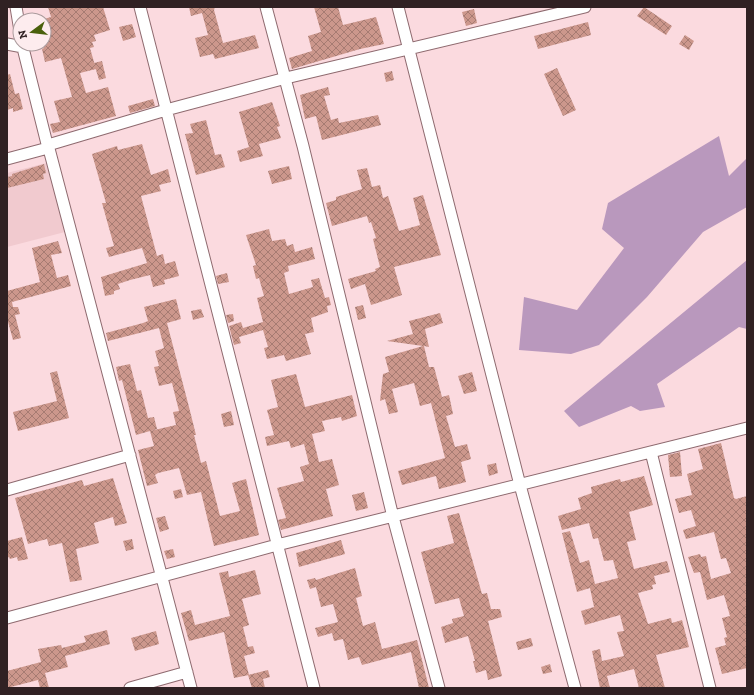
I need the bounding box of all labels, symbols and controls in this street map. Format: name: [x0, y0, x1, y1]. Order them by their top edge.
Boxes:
north arrow: [12, 12, 52, 52]
text: N: [15, 28, 30, 40]

